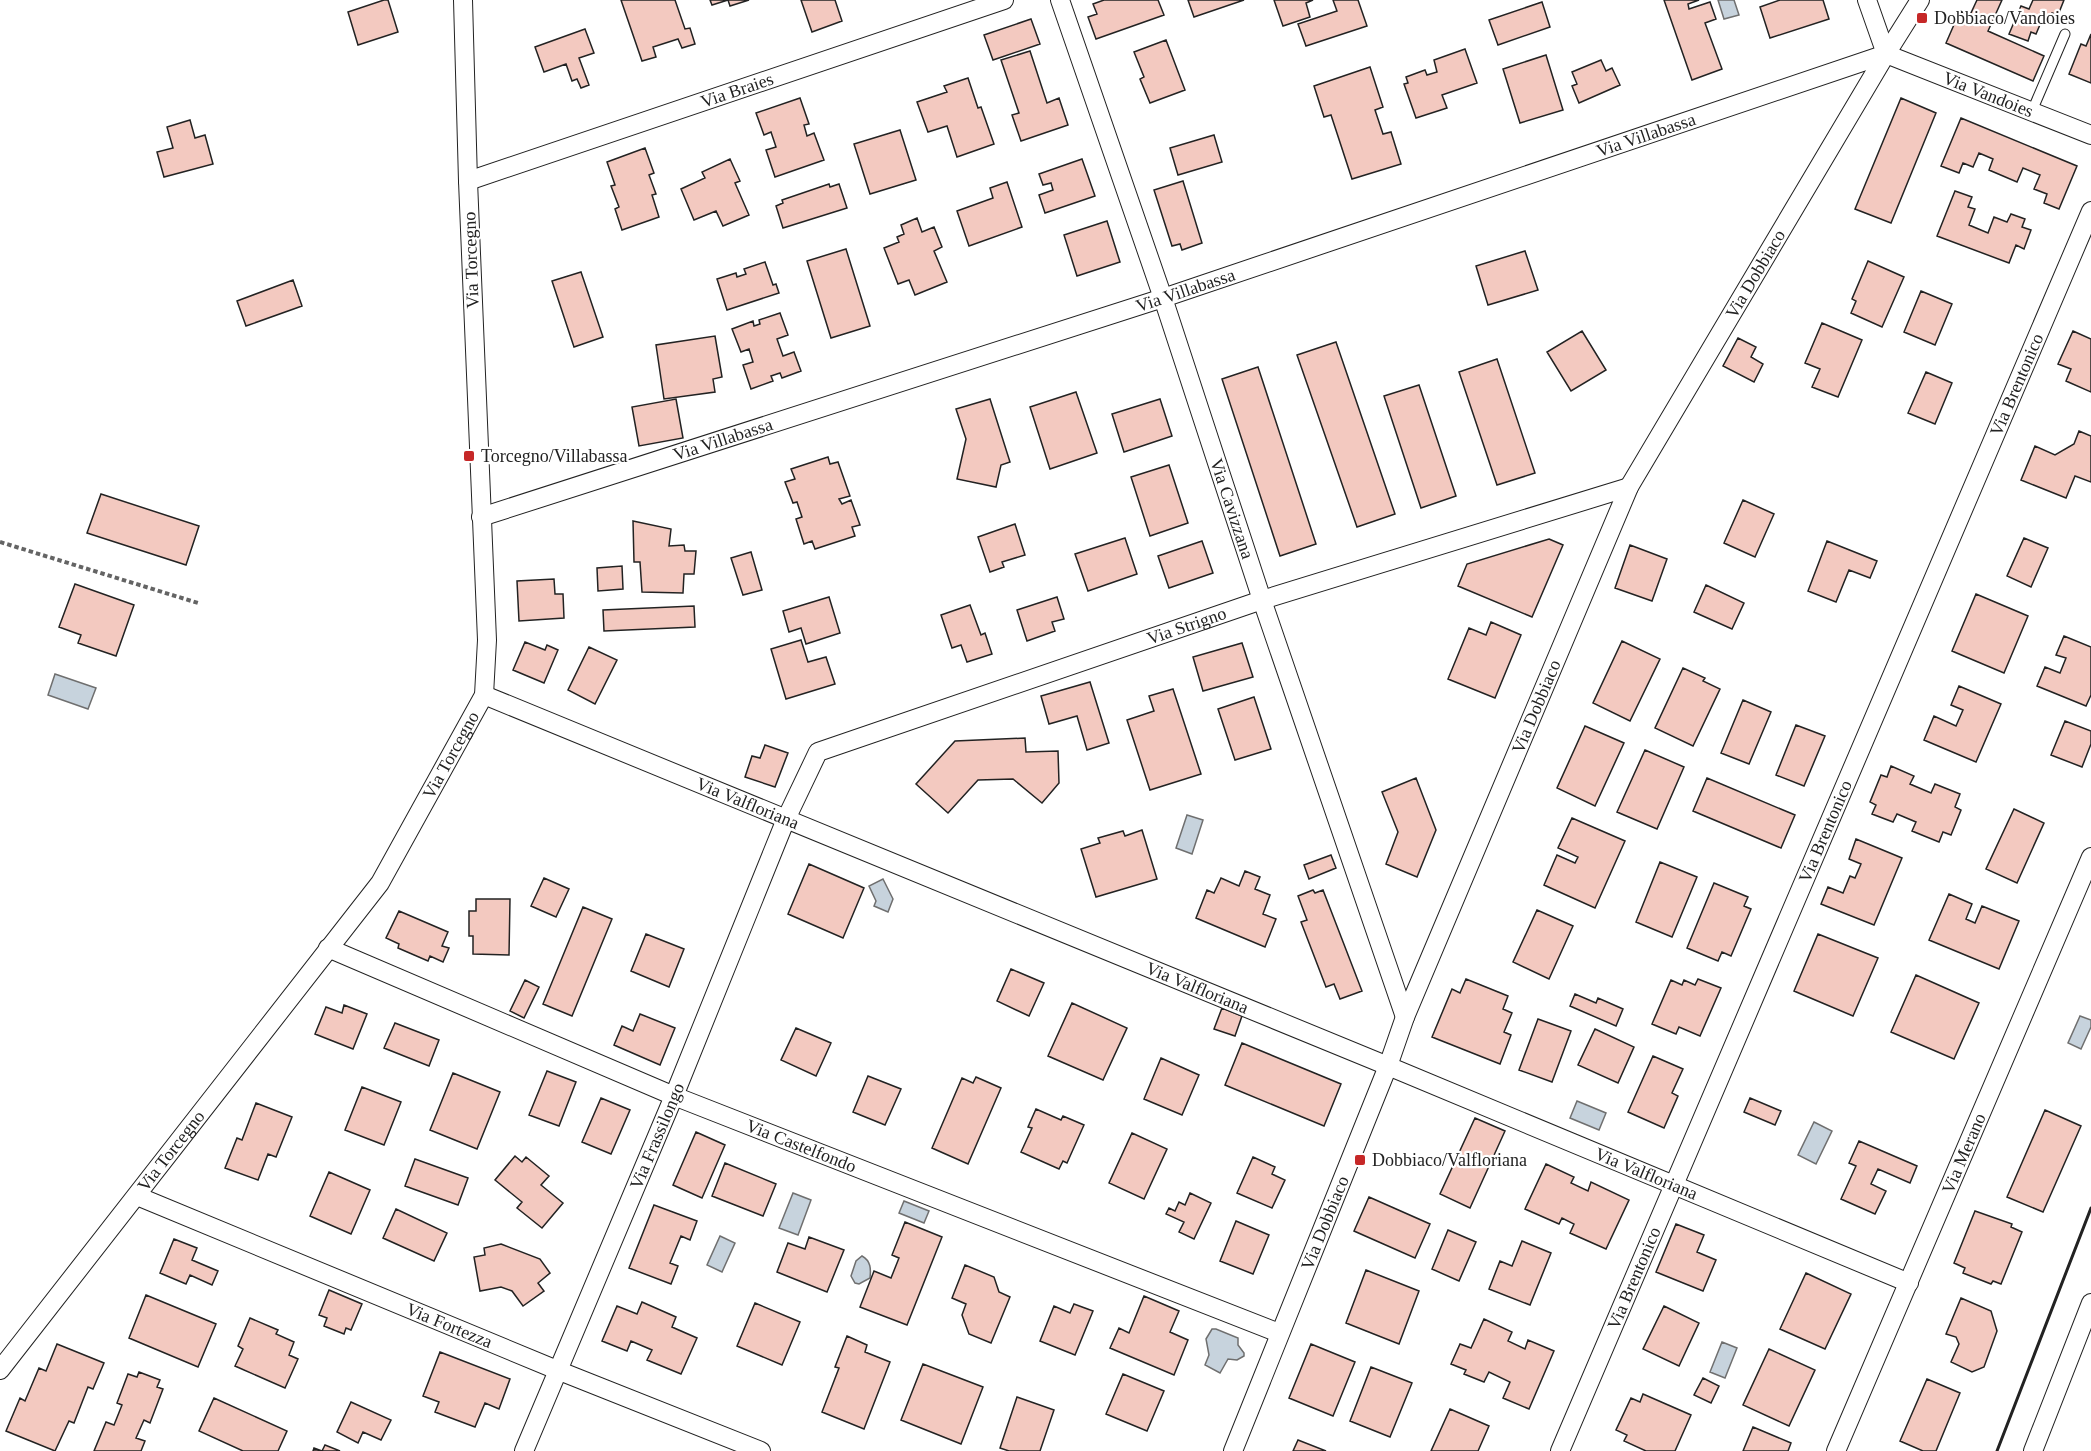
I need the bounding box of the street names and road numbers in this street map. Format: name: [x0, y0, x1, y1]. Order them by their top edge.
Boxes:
street label: Via Vandoies: [1940, 68, 2036, 121]
street label: Via Braies: [698, 69, 776, 112]
street label: Via Villabassa: [1594, 109, 1698, 161]
street label: Via Torcegno: [459, 211, 483, 309]
street label: Via Dobbiaco: [1721, 226, 1789, 322]
street label: Via Villabassa: [1133, 264, 1238, 316]
street label: Via Brentonico: [1986, 330, 2047, 439]
street label: Via Villabassa: [671, 414, 775, 465]
street label: Via Cavizzana: [1206, 456, 1258, 561]
street label: Via Strigno: [1144, 603, 1229, 649]
street label: Via Dobbiaco: [1508, 657, 1565, 756]
street label: Via Torcegno: [419, 708, 483, 802]
street label: Via Valfloriana: [693, 773, 802, 833]
street label: Via Brentonico: [1795, 777, 1856, 886]
street label: Via Valfloriana: [1143, 958, 1252, 1018]
street label: Via Frassilongo: [626, 1080, 688, 1192]
street label: Via Torcegno: [133, 1106, 209, 1195]
street label: Via Merano: [1938, 1110, 1990, 1196]
street label: Via Castelfondo: [743, 1115, 859, 1176]
street label: Via Valfloriana: [1592, 1143, 1701, 1204]
street label: Via Dobbiaco: [1297, 1173, 1353, 1273]
street label: Via Brentonico: [1603, 1224, 1665, 1332]
street label: Via Fortezza: [403, 1299, 495, 1352]

